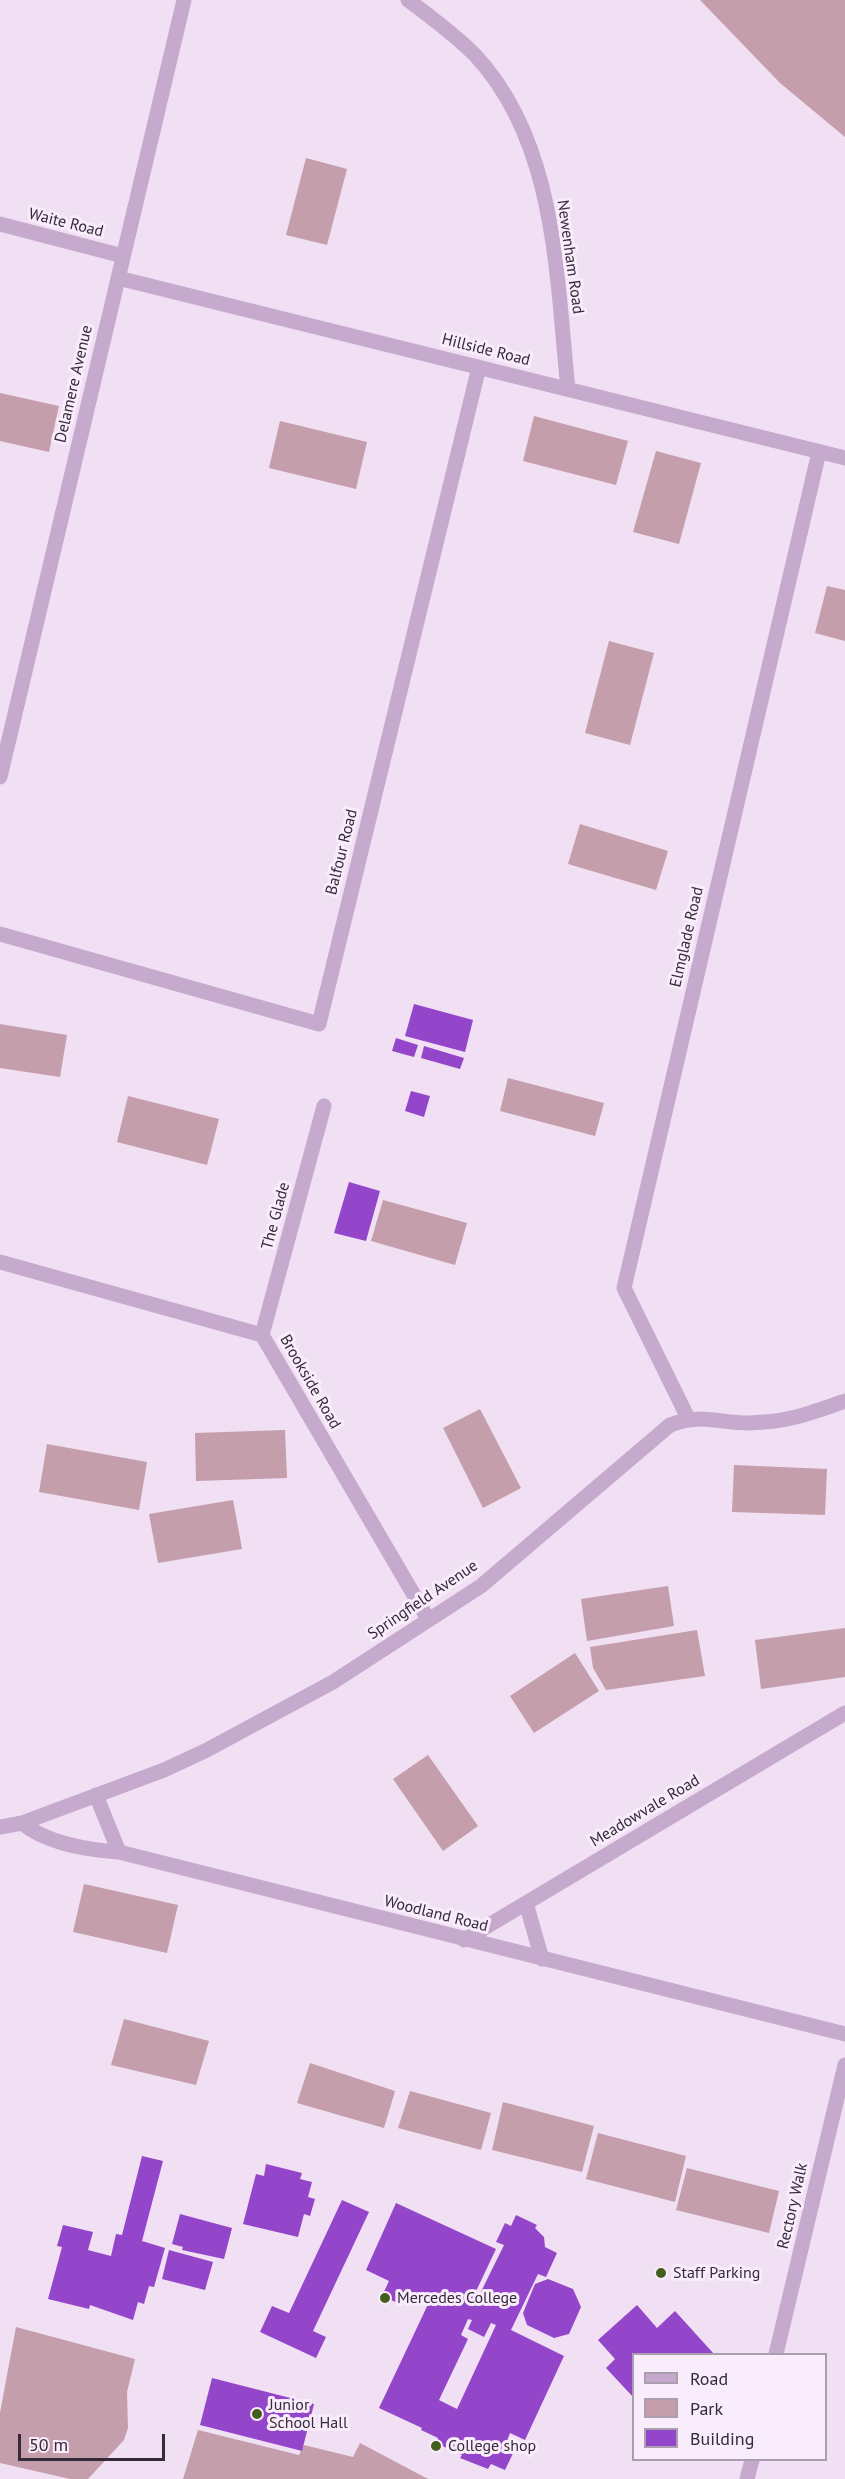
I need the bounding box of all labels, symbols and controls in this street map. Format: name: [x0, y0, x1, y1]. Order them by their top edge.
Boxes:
street label: Newenham Road: [552, 199, 588, 315]
street label: Waite Road: [27, 204, 105, 242]
street label: Delamere Avenue: [51, 323, 97, 445]
street label: Hillside Road: [440, 330, 532, 370]
street label: Balfour Road: [322, 807, 362, 897]
street label: Elmglade Road: [666, 885, 708, 989]
street label: The Glade: [258, 1180, 294, 1252]
street label: Brookside Road: [275, 1332, 345, 1432]
street label: Springfield Avenue: [364, 1556, 482, 1644]
street label: Meadowvale Road: [587, 1771, 703, 1851]
street label: Woodland Road: [382, 1892, 490, 1936]
street label: Rectory Walk: [774, 2161, 812, 2251]
place label: Staff Parking: [673, 2263, 760, 2283]
marker: Staff Parking: [654, 2266, 668, 2280]
place label: Mercedes College: [397, 2288, 517, 2308]
marker: Mercedes College: [378, 2291, 392, 2305]
legend: [632, 2353, 827, 2461]
text: Road: [690, 2367, 728, 2390]
place label: Junior School Hall: [269, 2395, 348, 2433]
text: Park: [690, 2397, 723, 2420]
marker: Junior School Hall: [250, 2407, 264, 2421]
scale bar: [21, 2422, 168, 2460]
text: Building: [690, 2427, 754, 2450]
text: 50 m: [29, 2433, 68, 2456]
place label: College shop: [448, 2436, 536, 2456]
marker: College shop: [429, 2439, 443, 2453]

